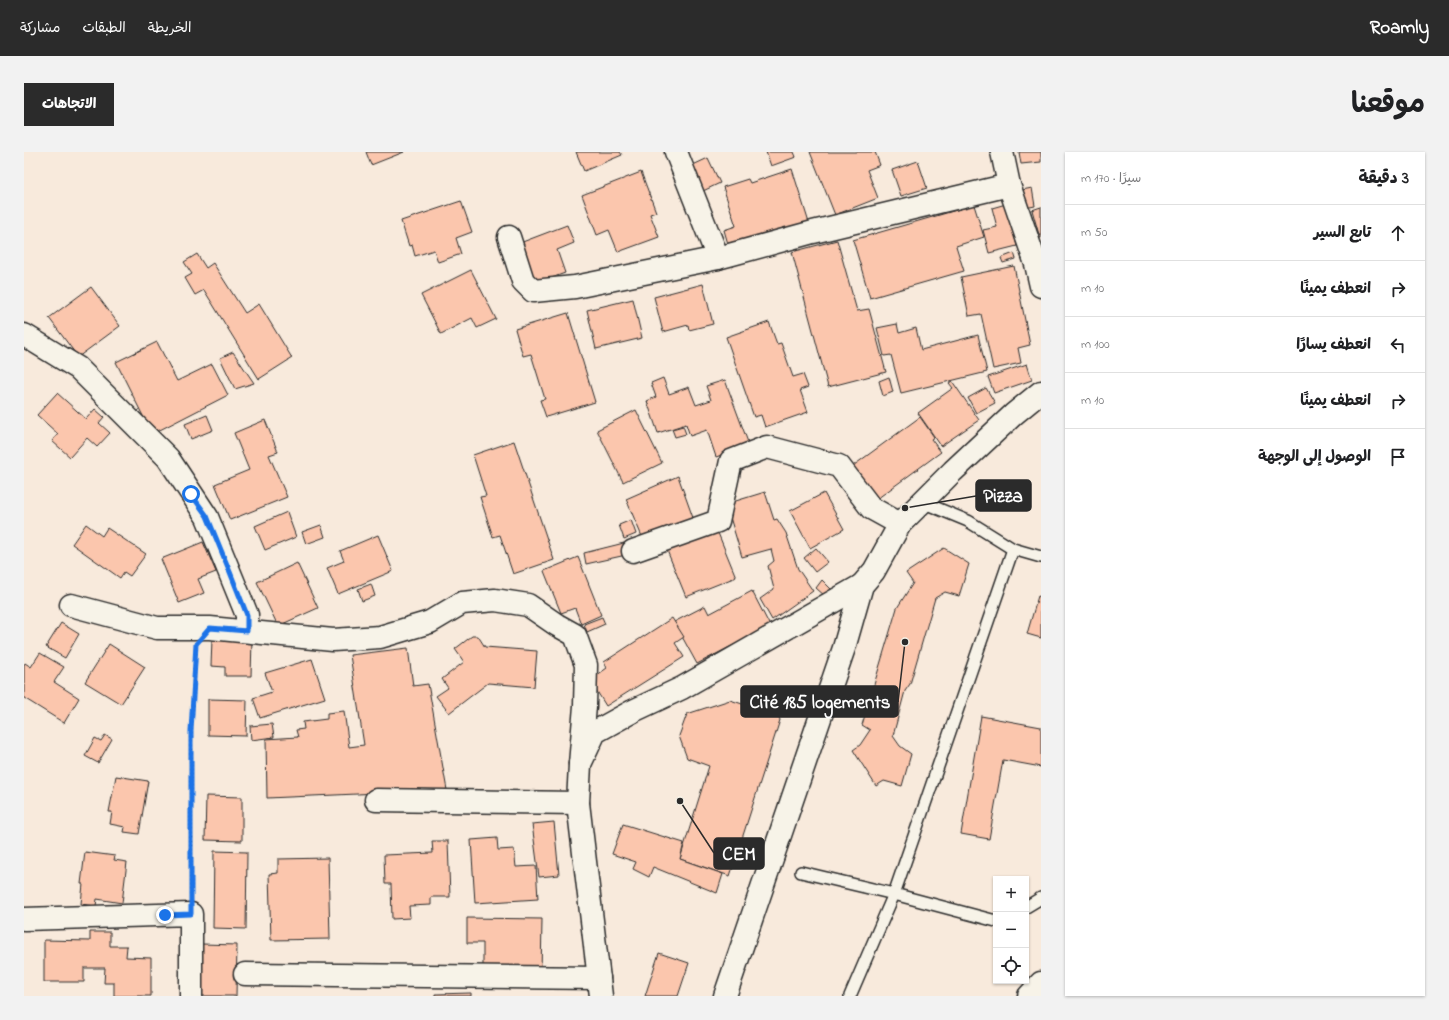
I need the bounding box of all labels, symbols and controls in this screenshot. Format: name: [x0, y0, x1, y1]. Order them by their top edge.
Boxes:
text: Roamly: [1370, 15, 1429, 42]
text: مشاركة: [20, 18, 60, 39]
text: الطبقات: [82, 18, 126, 39]
text: الخريطة: [148, 18, 191, 39]
button: الاتجاهات: [24, 83, 114, 126]
text: موقعنا: [1351, 85, 1425, 126]
text: 3 دقيقة: [1359, 166, 1409, 191]
text: سيرًا · 170 m: [1081, 169, 1141, 188]
text: تابع السير: [1314, 222, 1371, 244]
icon: ahead: [1387, 222, 1409, 244]
text: 50 m: [1081, 223, 1107, 242]
text: انعطف يمينًا: [1300, 278, 1371, 300]
icon: right: [1387, 278, 1409, 300]
text: 10 m: [1081, 279, 1104, 298]
text: انعطف يسارًا: [1296, 334, 1371, 356]
icon: left: [1387, 334, 1409, 356]
text: 100 m: [1081, 335, 1110, 354]
text: انعطف يمينًا: [1300, 390, 1371, 412]
icon: right: [1387, 390, 1409, 412]
text: 10 m: [1081, 391, 1104, 410]
text: الوصول إلى الوجهة: [1258, 446, 1371, 468]
icon: arrive: [1387, 446, 1409, 468]
callout: Pizza: [976, 480, 1031, 511]
text: Pizza: [983, 484, 1023, 511]
route start: [182, 485, 200, 503]
callout: Cité 185 logements: [741, 686, 898, 717]
text: Cité 185 logements: [749, 690, 891, 719]
callout: CEM: [714, 838, 764, 869]
text: CEM: [722, 842, 756, 869]
map controls: [993, 876, 1029, 984]
button: +: [993, 876, 1029, 912]
route end: [156, 906, 174, 924]
button: −: [993, 912, 1029, 948]
button: locate: [993, 948, 1029, 984]

